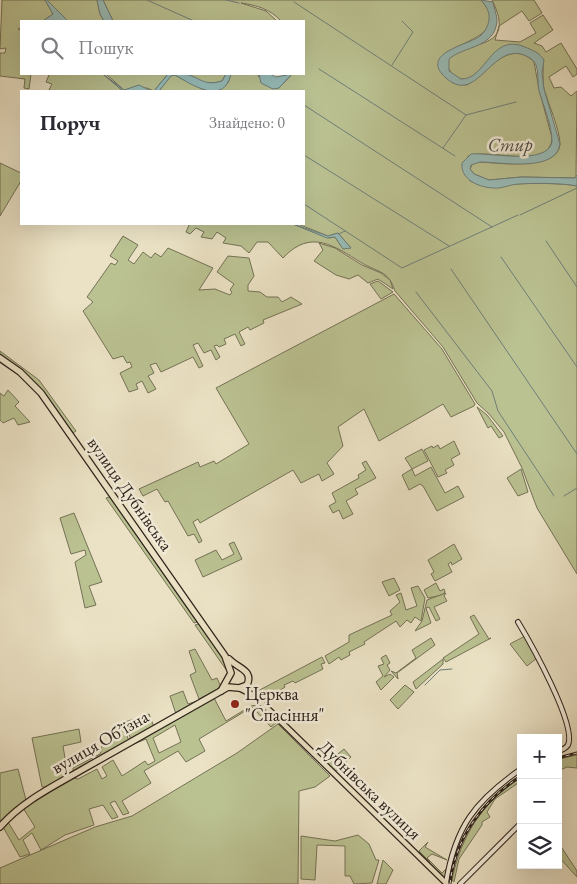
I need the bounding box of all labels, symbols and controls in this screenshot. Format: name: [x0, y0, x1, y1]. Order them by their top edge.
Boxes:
search box: [20, 20, 305, 75]
icon: search: [38, 34, 66, 62]
text: Пошук: [78, 35, 134, 60]
text: Поруч: [40, 109, 100, 136]
text: Знайдено: 0: [209, 112, 285, 133]
water label: Стир: [487, 132, 533, 157]
street label: вулиця Дубнівська: [83, 432, 179, 556]
place label: Церква "Спасіння": [245, 682, 324, 726]
marker: Церква "Спасіння": [229, 698, 241, 710]
street label: вулиця Об’їзна: [47, 704, 153, 779]
map controls: [517, 734, 562, 869]
button: +: [517, 734, 562, 779]
street label: Дубнівська вулиця: [314, 735, 427, 844]
button: −: [517, 779, 562, 824]
button: layers: [517, 824, 562, 869]

